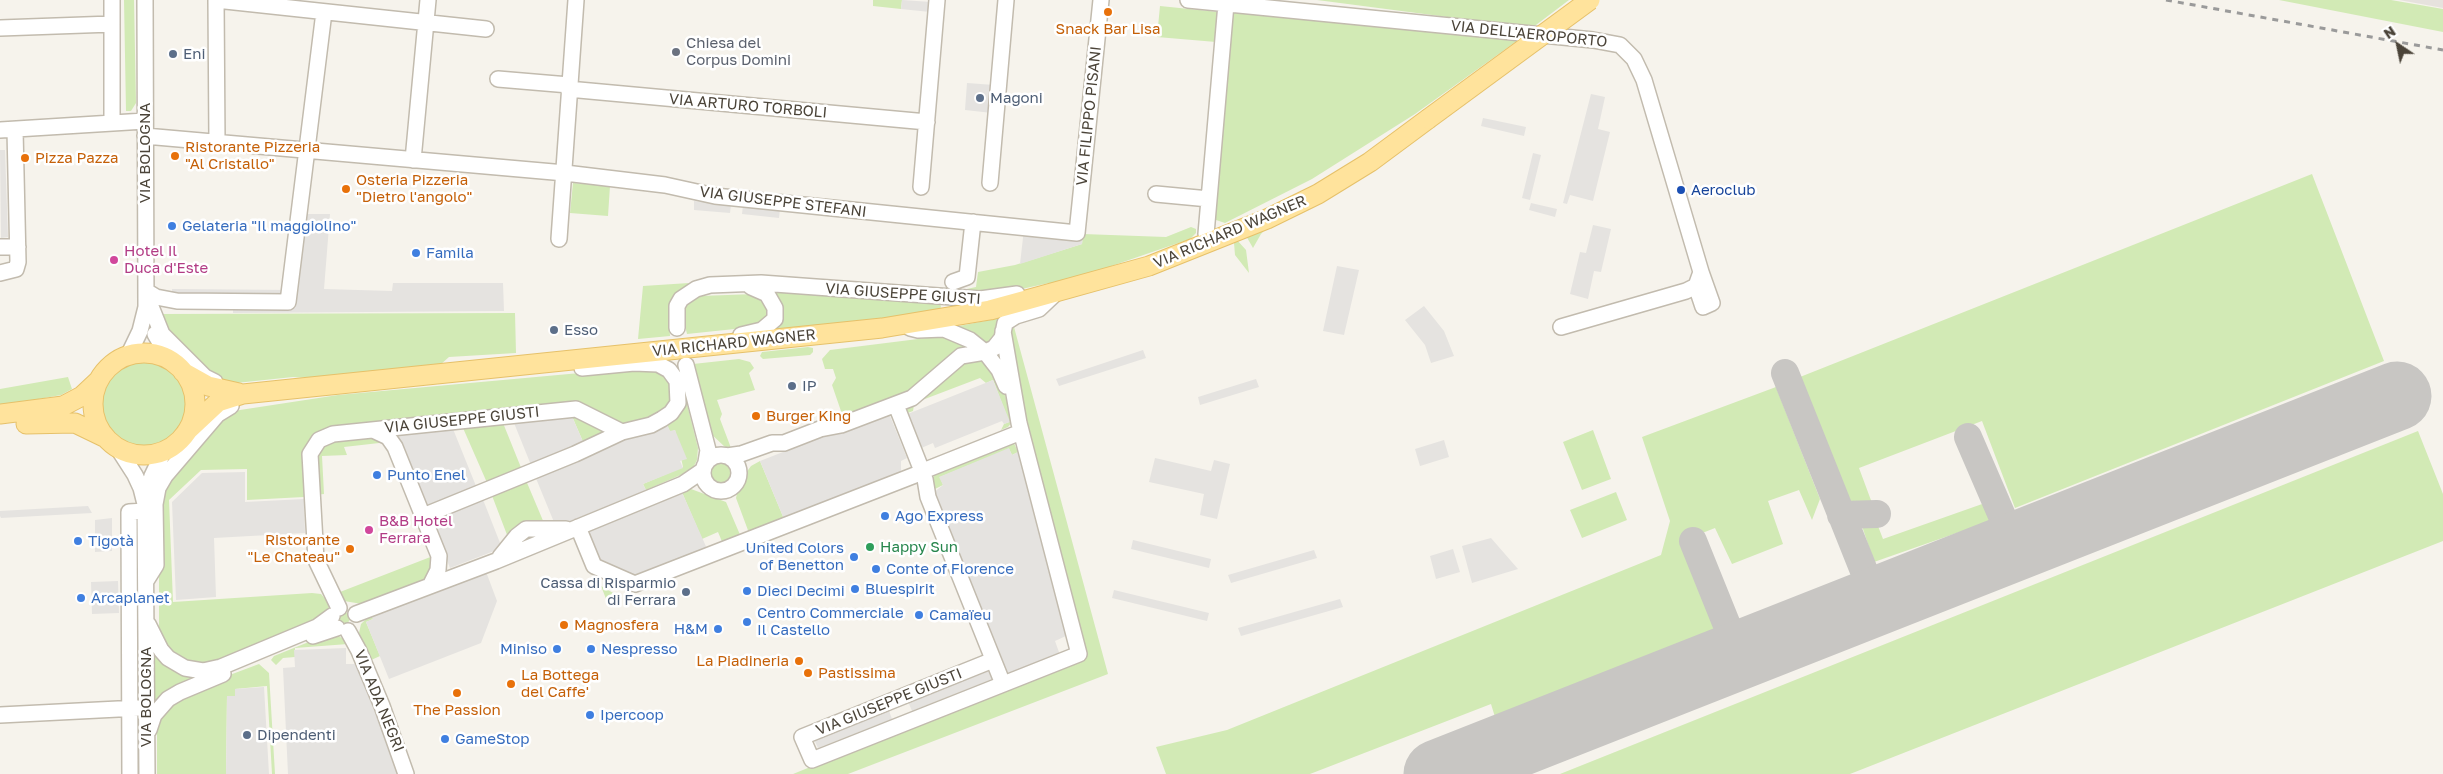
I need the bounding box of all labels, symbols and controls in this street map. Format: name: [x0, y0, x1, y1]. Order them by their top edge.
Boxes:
marker: Snack Bar Lisa: [1102, 6, 1114, 18]
street label: VIA DELL'AEROPORTO: [1450, 17, 1608, 51]
place label: Snack Bar Lisa: [1056, 20, 1160, 38]
north arrow: [2373, 20, 2423, 70]
text: N: [2380, 22, 2398, 42]
place label: Chiesa del Corpus Domini: [686, 34, 791, 69]
place label: Eni: [183, 45, 205, 63]
street label: VIA FILIPPO PISANI: [1073, 45, 1105, 187]
marker: Chiesa del Corpus Domini: [670, 46, 682, 58]
marker: Eni: [167, 48, 179, 60]
place label: Magoni: [990, 89, 1043, 107]
street label: VIA ARTURO TORBOLI: [668, 90, 828, 122]
marker: Magoni: [974, 92, 986, 104]
street label: VIA BOLOGNA: [136, 103, 154, 203]
place label: Ristorante Pizzeria "Al Cristallo": [185, 138, 320, 173]
place label: Pizza Pazza: [35, 149, 119, 167]
marker: Ristorante Pizzeria "Al Cristallo": [169, 150, 181, 162]
marker: Pizza Pazza: [19, 152, 31, 164]
place label: Osteria Pizzeria "Dietro l'angolo": [356, 171, 472, 206]
place label: Aeroclub: [1691, 181, 1756, 199]
marker: Osteria Pizzeria "Dietro l'angolo": [340, 183, 352, 195]
street label: VIA GIUSEPPE STEFANI: [698, 183, 868, 221]
marker: Aeroclub: [1675, 184, 1687, 196]
street label: VIA RICHARD WAGNER: [1151, 192, 1309, 272]
place label: Gelateria "Il maggiolino": [182, 217, 356, 235]
marker: Gelateria "Il maggiolino": [166, 220, 178, 232]
place label: Hotel Il Duca d'Este: [124, 242, 208, 277]
place label: Famila: [426, 244, 474, 262]
marker: Famila: [410, 247, 422, 259]
marker: Hotel Il Duca d'Este: [108, 254, 120, 266]
street label: VIA GIUSEPPE GIUSTI: [825, 280, 981, 308]
place label: Esso: [564, 321, 598, 339]
marker: Esso: [548, 324, 560, 336]
street label: VIA RICHARD WAGNER: [651, 325, 817, 361]
place label: IP: [802, 377, 817, 395]
marker: IP: [786, 380, 798, 392]
street label: VIA GIUSEPPE GIUSTI: [384, 403, 540, 437]
place label: Burger King: [766, 407, 851, 425]
marker: Burger King: [750, 410, 762, 422]
place label: Punto Enel: [387, 466, 466, 484]
marker: Punto Enel: [371, 469, 383, 481]
place label: Ago Express: [895, 507, 984, 525]
marker: Ago Express: [879, 510, 891, 522]
place label: B&B Hotel Ferrara: [379, 512, 453, 547]
marker: B&B Hotel Ferrara: [363, 524, 375, 536]
place label: Ristorante "Le Chateau": [247, 531, 340, 566]
place label: Tigotà: [88, 532, 134, 550]
marker: Tigotà: [72, 535, 84, 547]
place label: Happy Sun: [880, 538, 958, 556]
place label: United Colors of Benetton: [745, 539, 844, 574]
marker: Happy Sun: [864, 541, 876, 553]
marker: Ristorante "Le Chateau": [344, 543, 356, 555]
marker: United Colors of Benetton: [848, 551, 860, 563]
place label: Conte of Florence: [886, 560, 1014, 578]
marker: Conte of Florence: [870, 563, 882, 575]
place label: Cassa di Risparmio di Ferrara: [540, 574, 676, 609]
place label: Bluespirit: [865, 580, 935, 598]
place label: Dieci Decimi: [757, 582, 845, 600]
marker: Bluespirit: [849, 583, 861, 595]
marker: Dieci Decimi: [741, 585, 753, 597]
marker: Cassa di Risparmio di Ferrara: [680, 586, 692, 598]
place label: Arcaplanet: [91, 589, 170, 607]
marker: Arcaplanet: [75, 592, 87, 604]
place label: Centro Commerciale Il Castello: [757, 604, 904, 639]
place label: Camaïeu: [929, 606, 991, 624]
marker: Camaïeu: [913, 609, 925, 621]
place label: Magnosfera: [574, 616, 659, 634]
marker: Centro Commerciale Il Castello: [741, 616, 753, 628]
marker: Magnosfera: [558, 619, 570, 631]
place label: H&M: [674, 620, 708, 638]
marker: H&M: [712, 623, 724, 635]
place label: Miniso: [500, 640, 547, 658]
place label: Nespresso: [601, 640, 678, 658]
marker: Miniso: [551, 643, 563, 655]
marker: Nespresso: [585, 643, 597, 655]
street label: VIA BOLOGNA: [137, 647, 155, 747]
street label: VIA ADA NEGRI: [350, 647, 408, 755]
place label: La Piadineria: [696, 652, 789, 670]
marker: La Piadineria: [793, 655, 805, 667]
street label: VIA GIUSEPPE GIUSTI: [813, 664, 965, 740]
place label: Pastissima: [818, 664, 896, 682]
place label: La Bottega del Caffe': [521, 666, 599, 701]
marker: Pastissima: [802, 667, 814, 679]
marker: La Bottega del Caffe': [505, 678, 517, 690]
marker: The Passion: [451, 687, 463, 699]
place label: The Passion: [413, 701, 501, 719]
place label: Ipercoop: [600, 706, 664, 724]
marker: Ipercoop: [584, 709, 596, 721]
place label: Dipendenti: [257, 726, 336, 744]
marker: Dipendenti: [241, 729, 253, 741]
place label: GameStop: [455, 730, 530, 748]
marker: GameStop: [439, 733, 451, 745]

